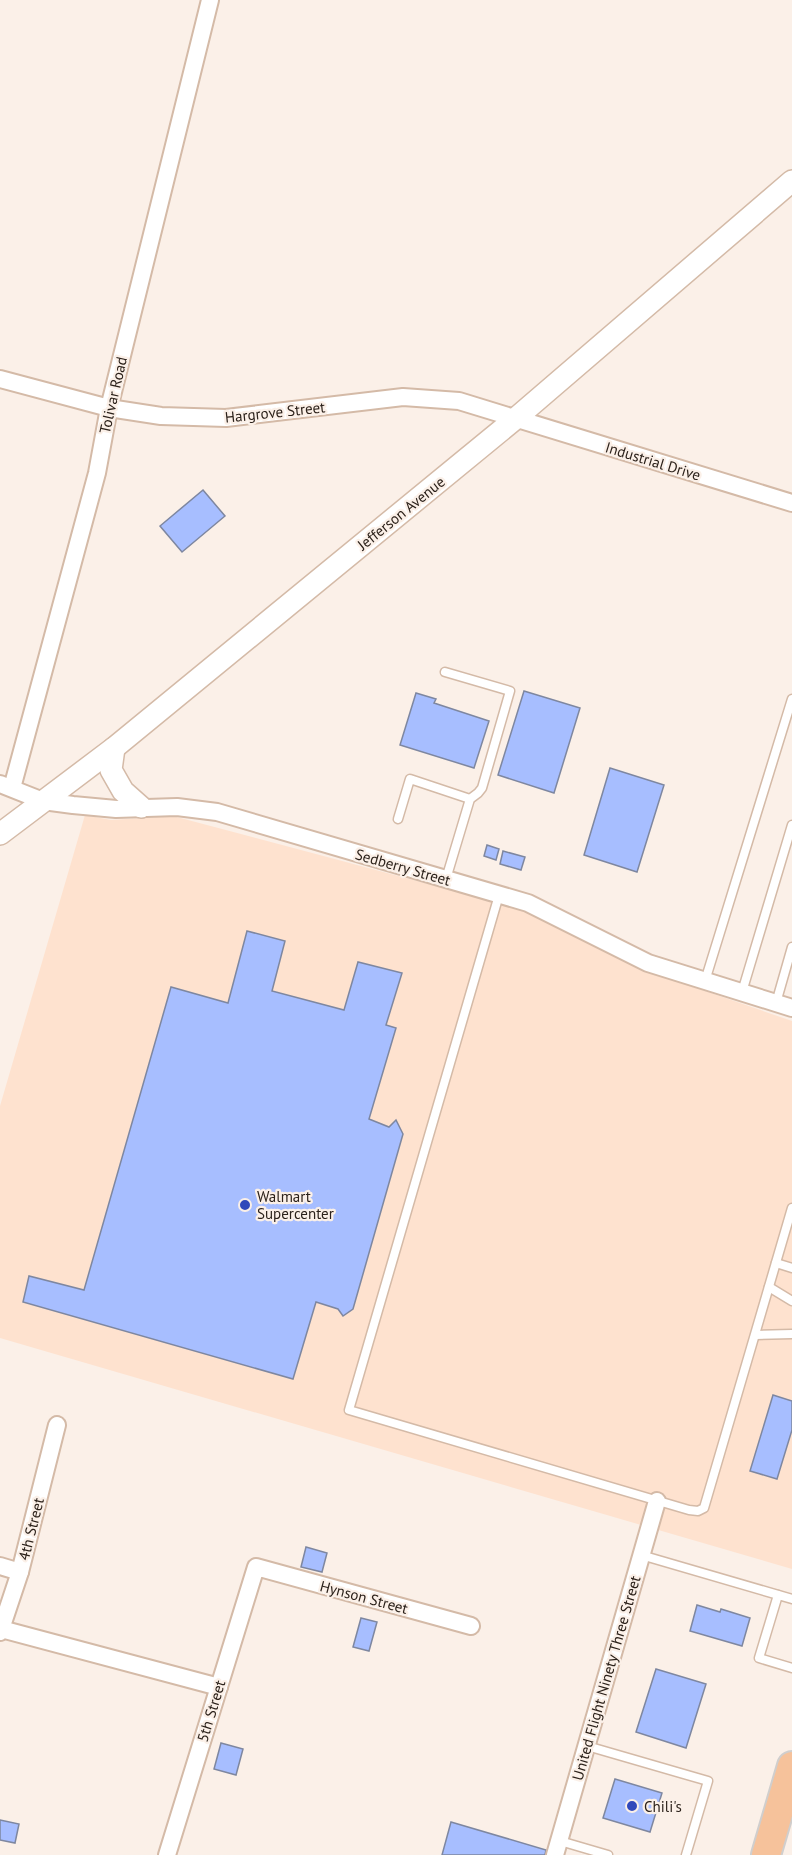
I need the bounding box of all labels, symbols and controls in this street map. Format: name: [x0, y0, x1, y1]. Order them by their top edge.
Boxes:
street label: Tolivar Road: [95, 355, 131, 435]
street label: Hargrove Street: [224, 397, 326, 427]
street label: Industrial Drive: [603, 437, 703, 485]
street label: Jefferson Avenue: [353, 472, 449, 555]
street label: Sedberry Street: [353, 844, 453, 890]
place label: Walmart Supercenter: [257, 1187, 334, 1223]
marker: Walmart Supercenter: [238, 1198, 252, 1212]
street label: 4th Street: [14, 1496, 48, 1562]
street label: United Flight Ninety Three Street: [568, 1573, 644, 1783]
street label: Hynson Street: [318, 1576, 410, 1618]
street label: 5th Street: [193, 1678, 229, 1744]
place label: Chili's: [644, 1797, 682, 1816]
marker: Chili's: [625, 1799, 639, 1813]

